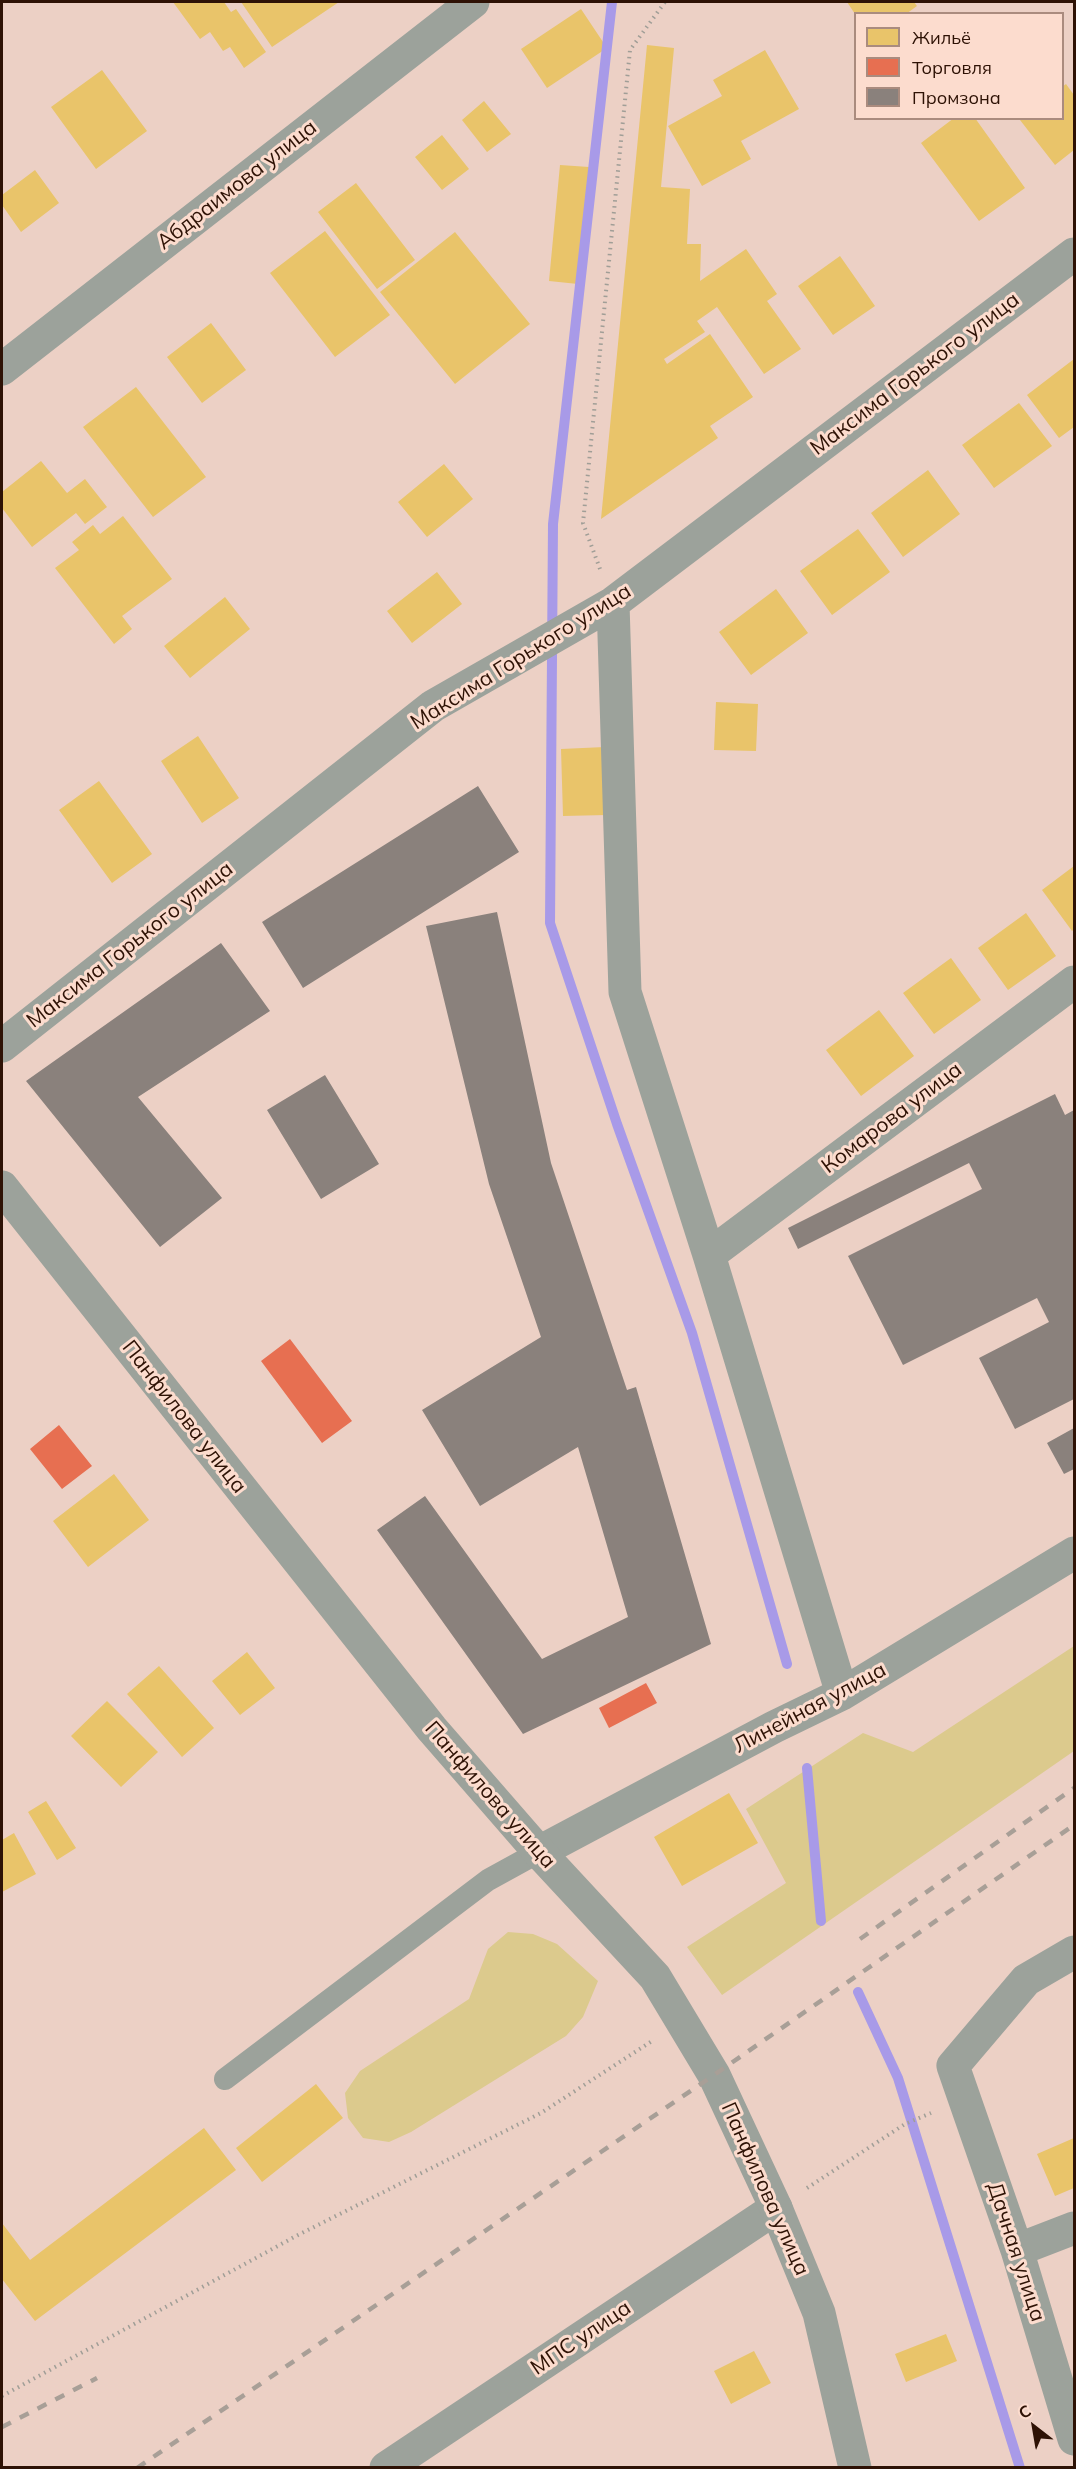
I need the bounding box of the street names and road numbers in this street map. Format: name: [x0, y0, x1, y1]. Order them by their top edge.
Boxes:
street label: Абдраимова улица: [152, 115, 322, 255]
street label: Максима Горького улица: [806, 287, 1024, 461]
street label: Максима Горького улица: [406, 579, 636, 735]
street label: Максима Горького улица: [22, 857, 238, 1033]
street label: Комарова улица: [817, 1057, 967, 1179]
street label: Панфилова улица: [117, 1336, 251, 1498]
street label: Линейная улица: [730, 1657, 890, 1759]
street label: Панфилова улица: [419, 1716, 561, 1874]
street label: Панфилова улица: [715, 2099, 815, 2279]
street label: Дачная улица: [982, 2179, 1050, 2325]
street label: МПС улица: [526, 2295, 636, 2381]

